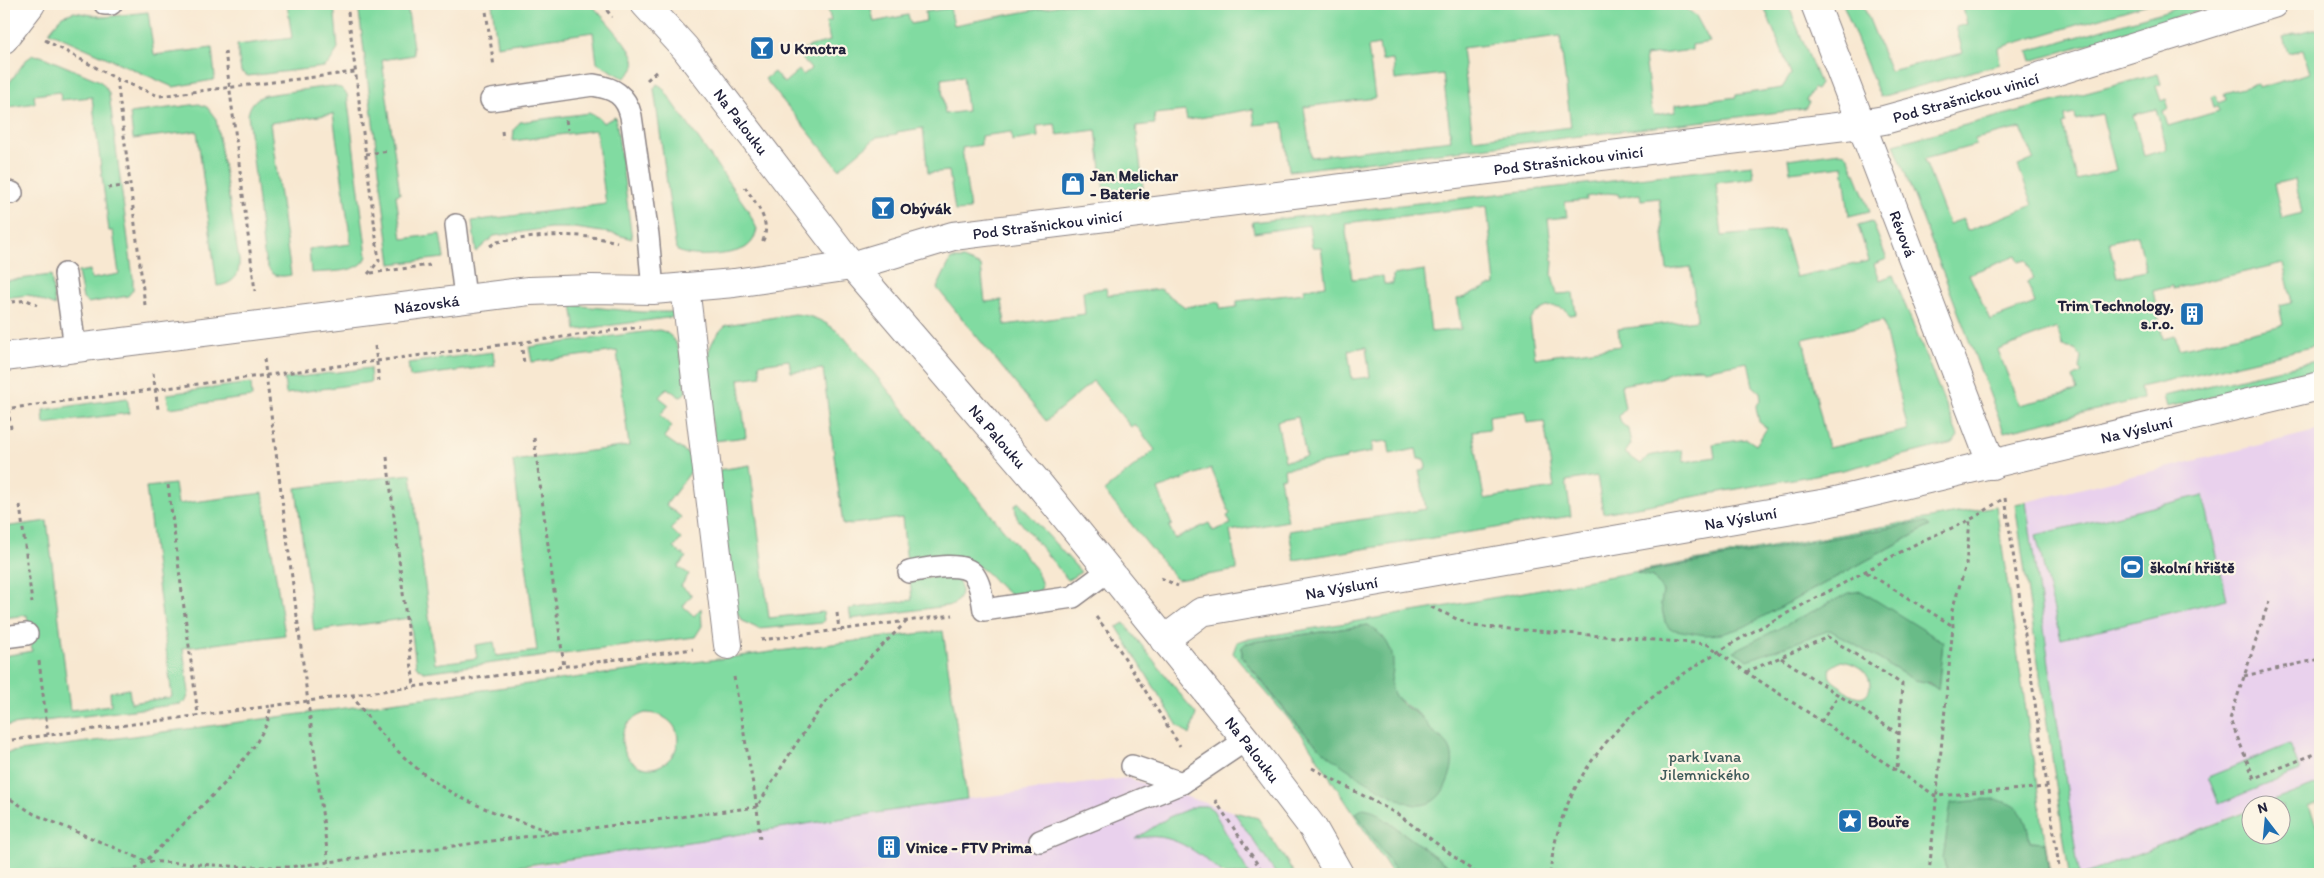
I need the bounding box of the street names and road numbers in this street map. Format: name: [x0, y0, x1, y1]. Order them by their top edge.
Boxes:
street label: Pod Strašnickou vinicí: [1891, 68, 2041, 127]
street label: Na Palouku: [710, 85, 773, 158]
street label: Pod Strašnickou vinicí: [1492, 141, 1644, 179]
street label: Pod Strašnickou vinicí: [971, 206, 1123, 243]
street label: Révová: [1886, 208, 1921, 260]
street label: Názovská: [393, 290, 461, 317]
street label: Na Palouku: [965, 400, 1031, 472]
street label: Na Výsluní: [2099, 412, 2174, 447]
street label: Na Výsluní: [1703, 502, 1778, 534]
street label: Na Výsluní: [1304, 572, 1379, 603]
street label: Na Palouku: [1221, 713, 1284, 786]

